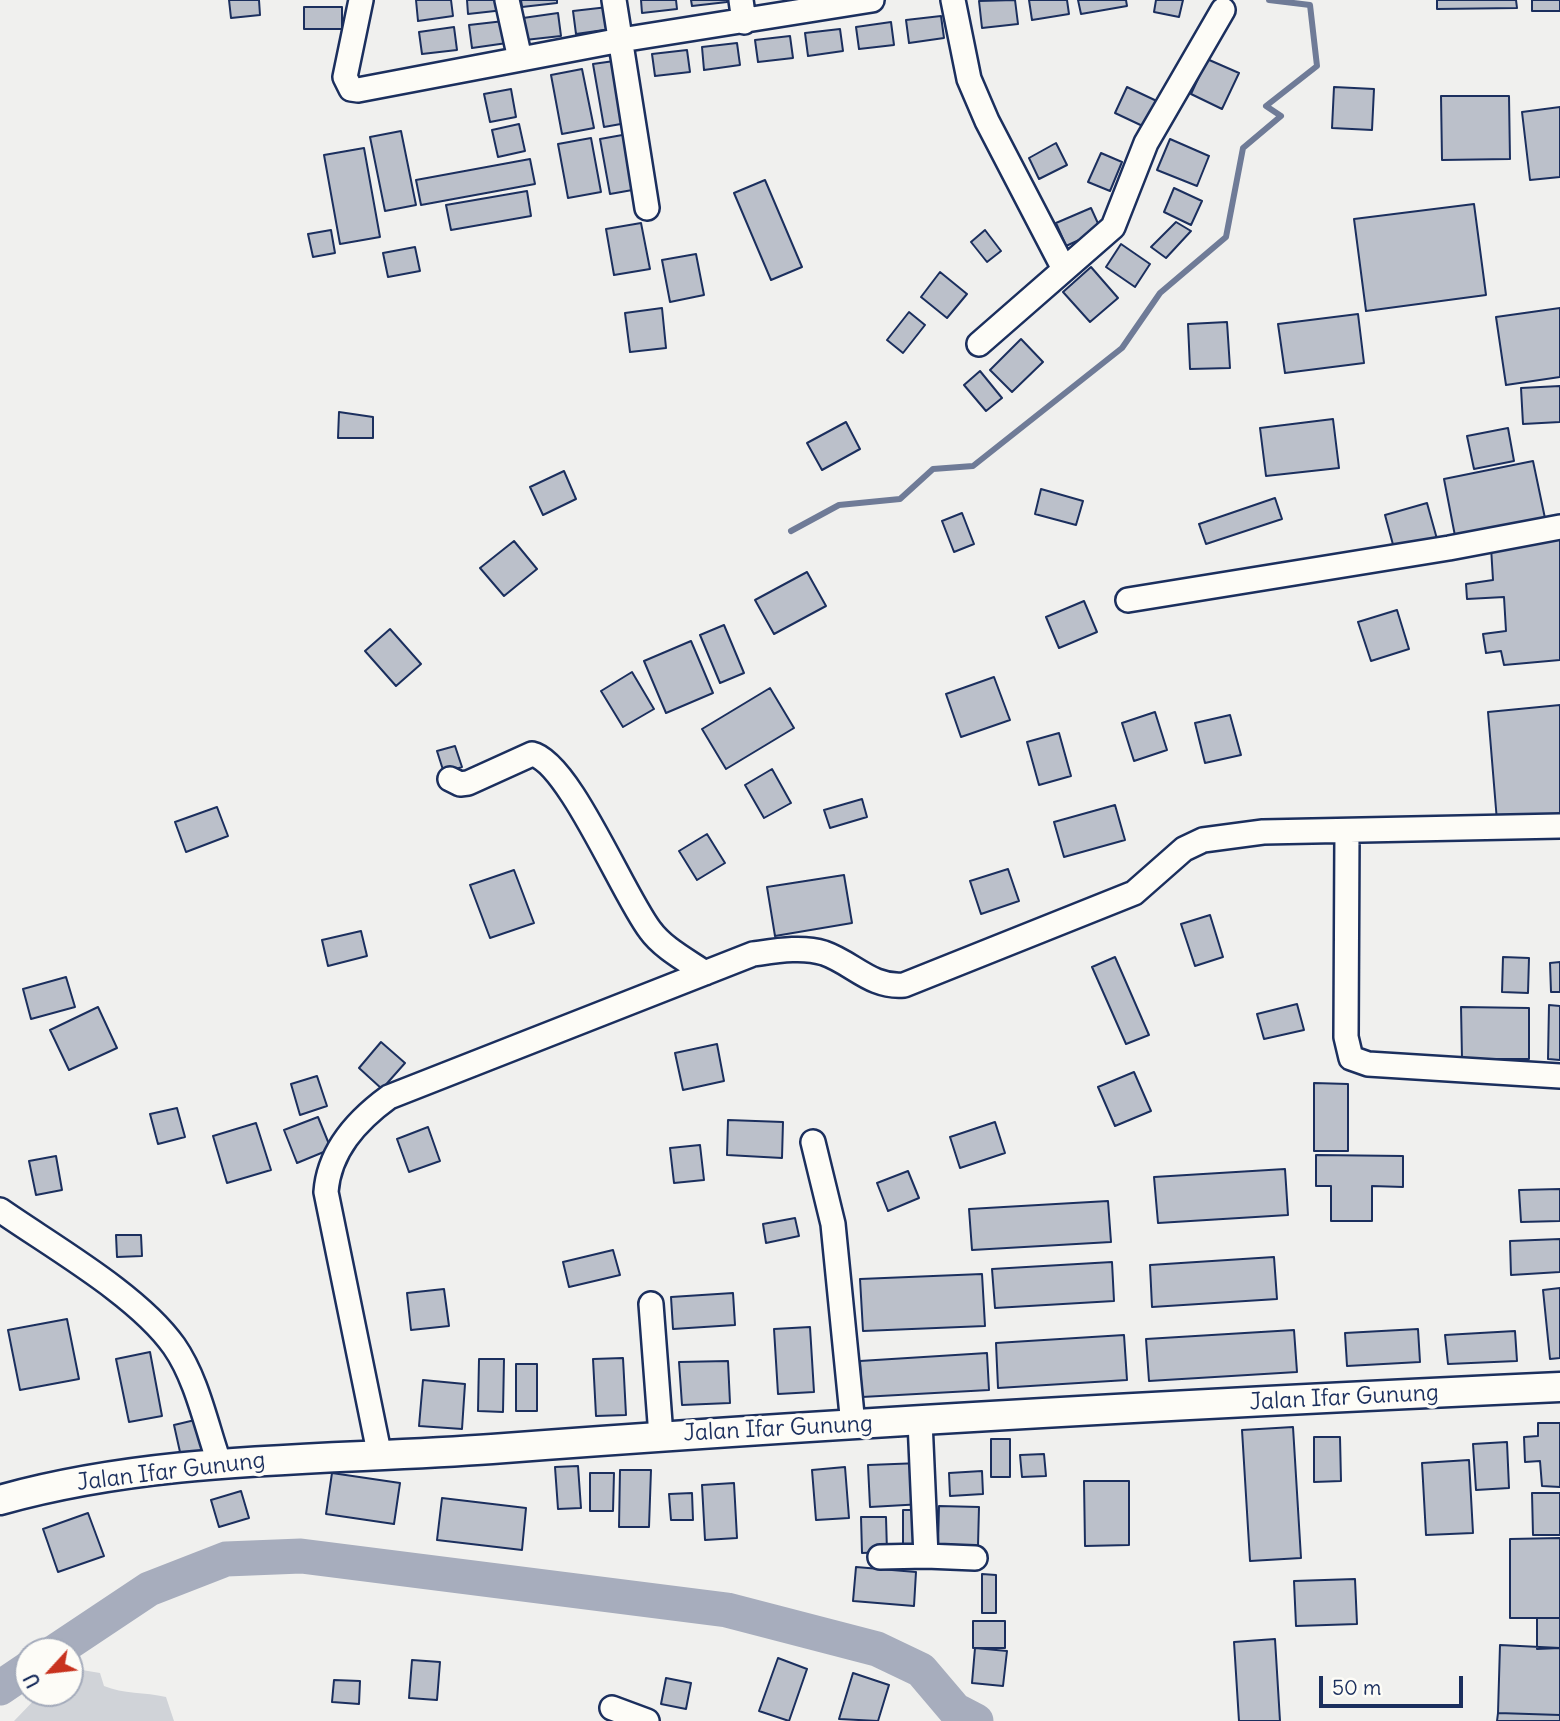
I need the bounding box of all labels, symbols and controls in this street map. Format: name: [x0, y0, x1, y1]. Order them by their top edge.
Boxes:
street label: Jalan Ifar Gunung: [1249, 1379, 1439, 1417]
street label: Jalan Ifar Gunung: [683, 1410, 873, 1448]
street label: Jalan Ifar Gunung: [75, 1447, 267, 1497]
north arrow: [14, 1637, 84, 1707]
scale bar: [1322, 1662, 1466, 1706]
text: U: [18, 1669, 46, 1692]
text: 50 m: [1332, 1674, 1381, 1701]

